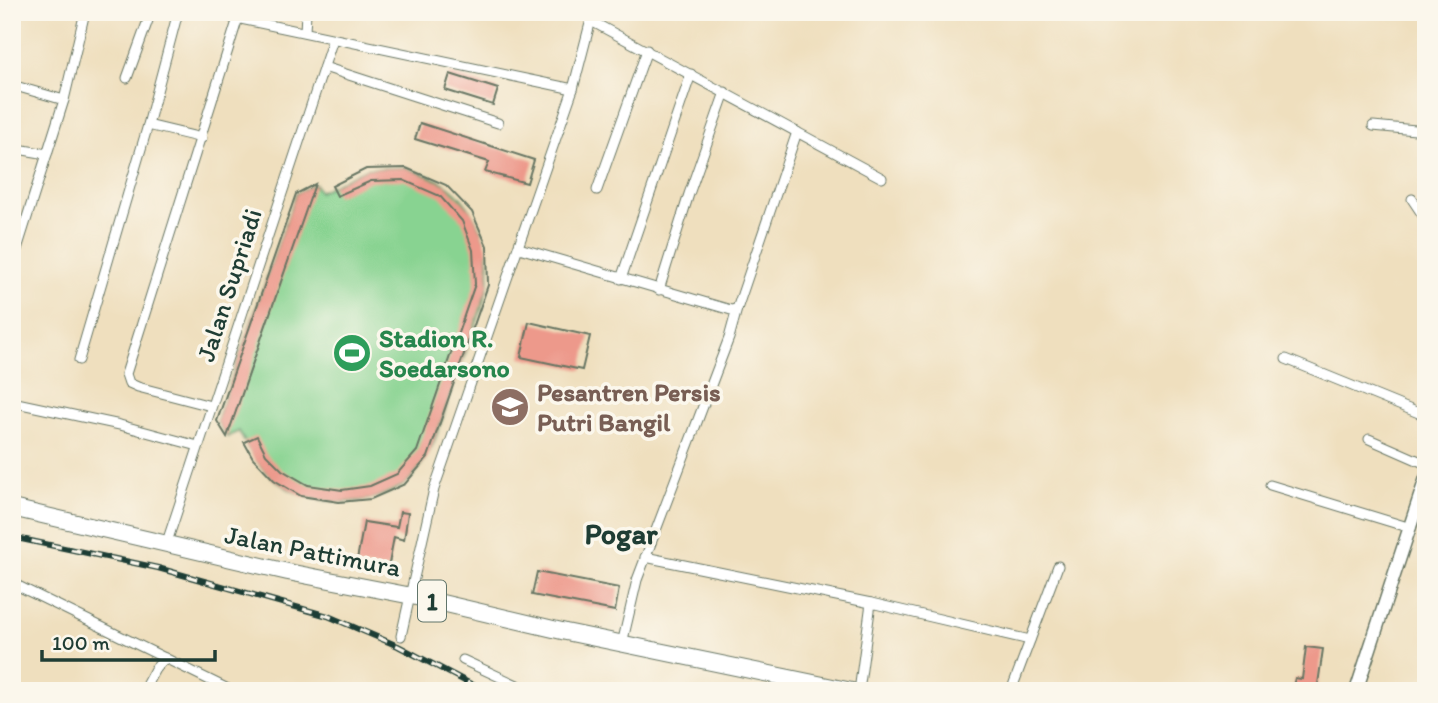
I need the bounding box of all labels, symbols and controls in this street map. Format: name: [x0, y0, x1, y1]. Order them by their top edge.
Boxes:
street label: Jalan Supriadi: [189, 205, 269, 365]
place label: Stadion R. Soedarsono: [379, 322, 510, 384]
sports icon: Stadion R. Soedarsono: [331, 332, 373, 374]
place label: Pesantren Persis Putri Bangil: [537, 376, 721, 438]
school or university icon: Pesantren Persis Putri Bangil: [489, 386, 531, 428]
district label: Pogar: [584, 515, 658, 552]
street label: Jalan Pattimura: [222, 518, 404, 584]
road number: 1: [418, 580, 446, 622]
scale bar: [42, 619, 215, 663]
text: 100 m: [52, 630, 110, 655]

